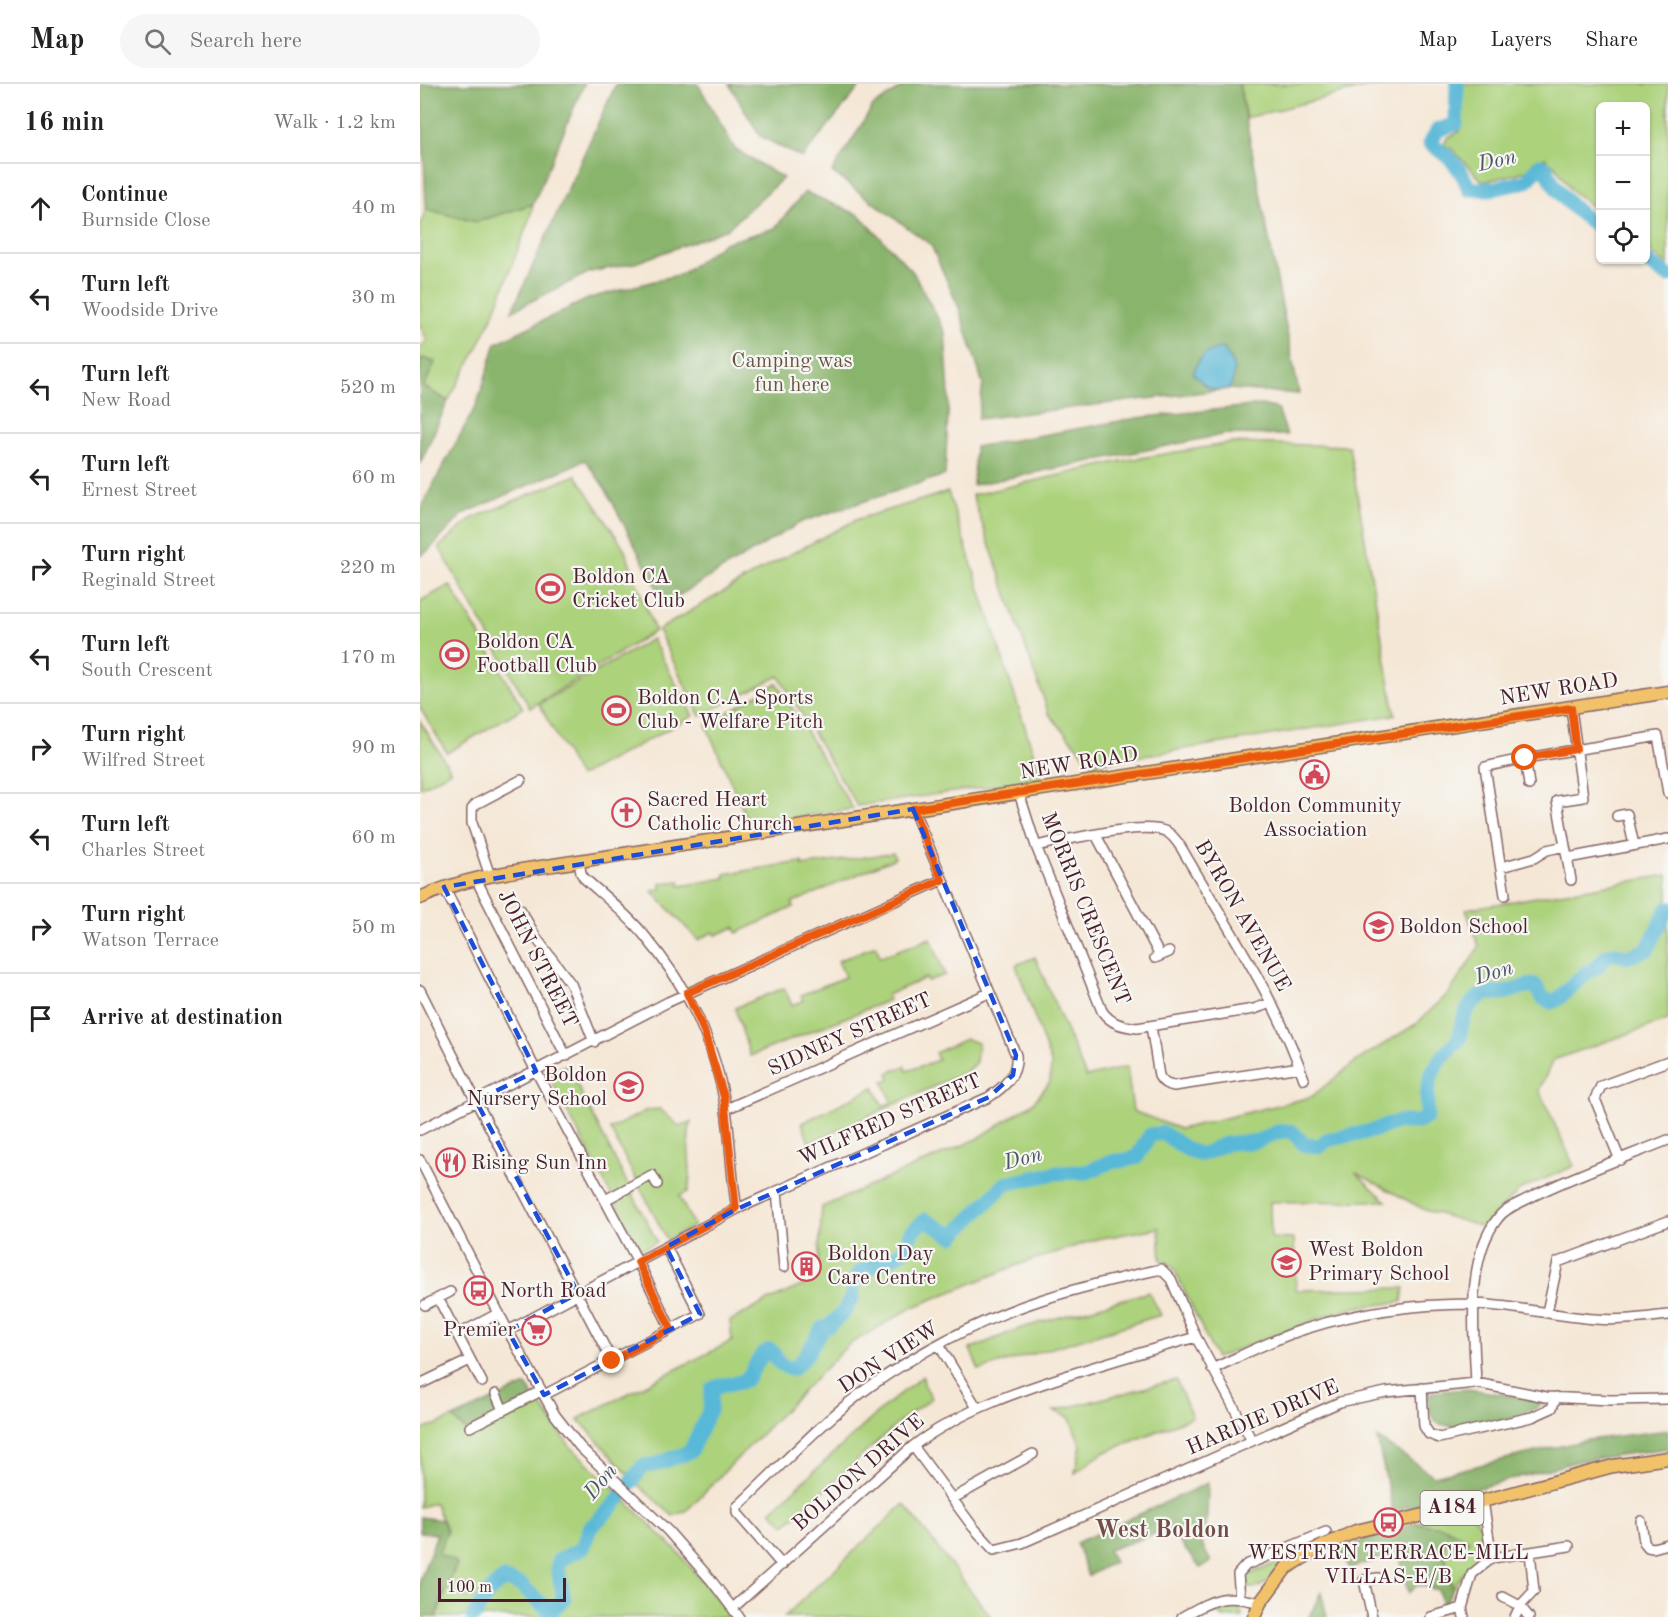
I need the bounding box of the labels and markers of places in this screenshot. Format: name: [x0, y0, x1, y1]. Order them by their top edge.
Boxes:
place label: Boldon CA Cricket Club: [572, 567, 685, 612]
sports icon: Boldon CA Cricket Club: [535, 573, 567, 605]
place label: Boldon CA Football Club: [476, 632, 597, 677]
sports icon: Boldon CA Football Club: [439, 638, 471, 670]
place label: Boldon C.A. Sports Club - Welfare Pitch: [637, 688, 823, 733]
sports icon: Boldon C.A. Sports Club - Welfare Pitch: [600, 694, 632, 726]
public building icon: Boldon Community Association: [1299, 759, 1331, 791]
place label: Sacred Heart Catholic Church: [647, 790, 793, 835]
church icon: Sacred Heart Catholic Church: [610, 796, 642, 828]
place label: Boldon Community Association: [1228, 796, 1402, 841]
school or university icon: Boldon School: [1362, 911, 1394, 943]
place label: Boldon School: [1399, 917, 1529, 938]
place label: Boldon Nursery School: [467, 1065, 607, 1110]
school or university icon: Boldon Nursery School: [612, 1071, 644, 1103]
restaurant icon: Rising Sun Inn: [434, 1147, 466, 1179]
place label: Rising Sun Inn: [471, 1153, 607, 1174]
place label: West Boldon Primary School: [1308, 1240, 1450, 1285]
place label: Boldon Day Care Centre: [827, 1244, 936, 1289]
school or university icon: West Boldon Primary School: [1271, 1246, 1303, 1278]
building icon: Boldon Day Care Centre: [790, 1250, 822, 1282]
bus stop icon: North Road: [463, 1275, 495, 1307]
place label: North Road: [500, 1281, 607, 1302]
supermarket icon: Premier: [521, 1314, 553, 1346]
place label: Premier: [443, 1320, 516, 1341]
bus stop icon: WESTERN TERRACE-MILL VILLAS-E/B: [1372, 1506, 1404, 1538]
place label: WESTERN TERRACE-MILL VILLAS-E/B: [1247, 1543, 1529, 1588]

